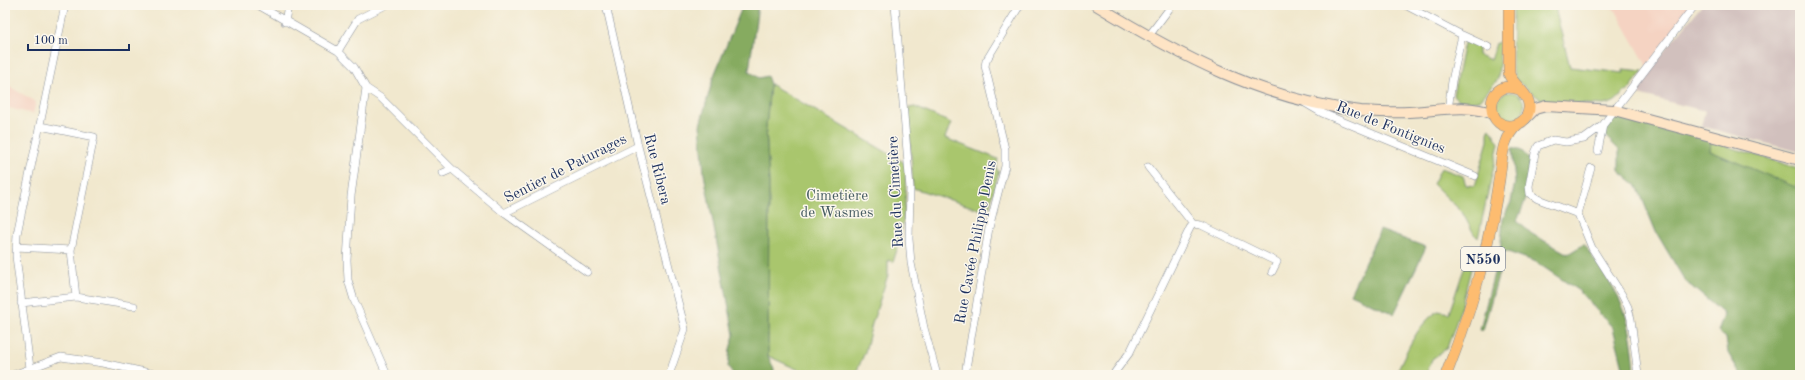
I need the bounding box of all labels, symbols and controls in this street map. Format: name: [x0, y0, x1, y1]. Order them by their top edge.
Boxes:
scale bar: [28, 26, 129, 52]
text: 100 m: [34, 35, 68, 47]
street label: Rue de Fontignies: [1334, 100, 1447, 157]
street label: Sentier de Paturages: [502, 132, 629, 207]
street label: Rue Ribera: [640, 132, 673, 207]
street label: Rue du Cimetière: [886, 135, 907, 248]
street label: Rue Cavée Philippe Denis: [953, 159, 1000, 325]
park label: Cimetière de Wasmes: [801, 189, 874, 221]
road number: N550: [1461, 247, 1505, 271]

